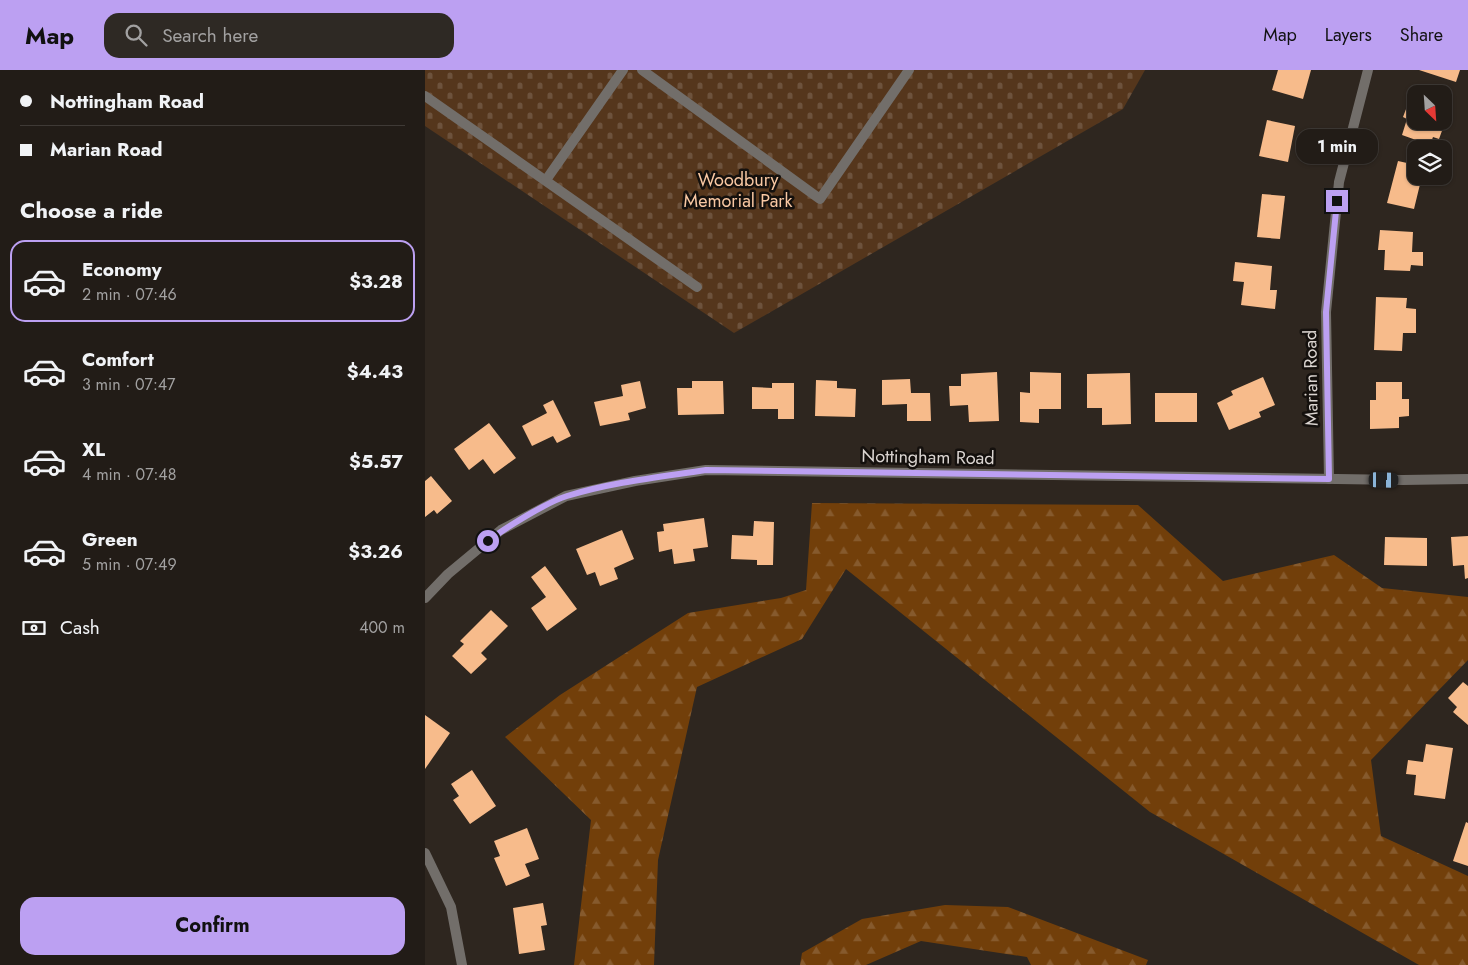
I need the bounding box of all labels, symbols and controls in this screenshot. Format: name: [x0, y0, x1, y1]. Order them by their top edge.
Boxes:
search box: [104, 13, 454, 58]
text: Map: [25, 18, 74, 53]
icon: search: [122, 21, 150, 49]
text: Search here: [162, 22, 258, 49]
text: Map: [1263, 22, 1297, 48]
text: Layers: [1325, 22, 1372, 48]
text: Share: [1400, 22, 1443, 48]
north arrow: [1407, 85, 1453, 130]
map controls: [1407, 85, 1452, 185]
text: Nottingham Road: [50, 88, 204, 115]
callout: 1 min: [1296, 128, 1378, 164]
text: 1 min: [1317, 135, 1357, 158]
text: Marian Road: [50, 136, 163, 163]
button: layers: [1407, 140, 1452, 185]
park label: Woodbury Memorial Park: [684, 167, 792, 214]
route end: [1326, 190, 1348, 212]
text: Choose a ride: [20, 194, 163, 226]
text: Economy: [82, 256, 162, 283]
icon: car: [22, 259, 67, 304]
text: $3.28: [349, 268, 403, 295]
text: 2 min · 07:46: [82, 283, 177, 306]
street label: Marian Road: [1297, 330, 1325, 426]
text: Comfort: [82, 346, 154, 373]
icon: car: [22, 349, 67, 394]
text: $4.43: [347, 358, 403, 385]
text: 3 min · 07:47: [82, 373, 176, 396]
text: XL: [82, 436, 105, 463]
icon: car: [22, 439, 67, 484]
street label: Nottingham Road: [861, 443, 995, 471]
text: $5.57: [349, 448, 403, 475]
text: 4 min · 07:48: [82, 463, 176, 486]
car: [1368, 472, 1399, 488]
text: Green: [82, 526, 138, 553]
icon: car: [22, 529, 67, 574]
route start: [477, 530, 499, 552]
text: $3.26: [348, 538, 403, 565]
text: 5 min · 07:49: [82, 553, 177, 576]
icon: cash: [20, 614, 48, 642]
text: Cash: [60, 614, 100, 641]
text: 400 m: [359, 616, 405, 639]
button: Confirm: [20, 897, 405, 955]

